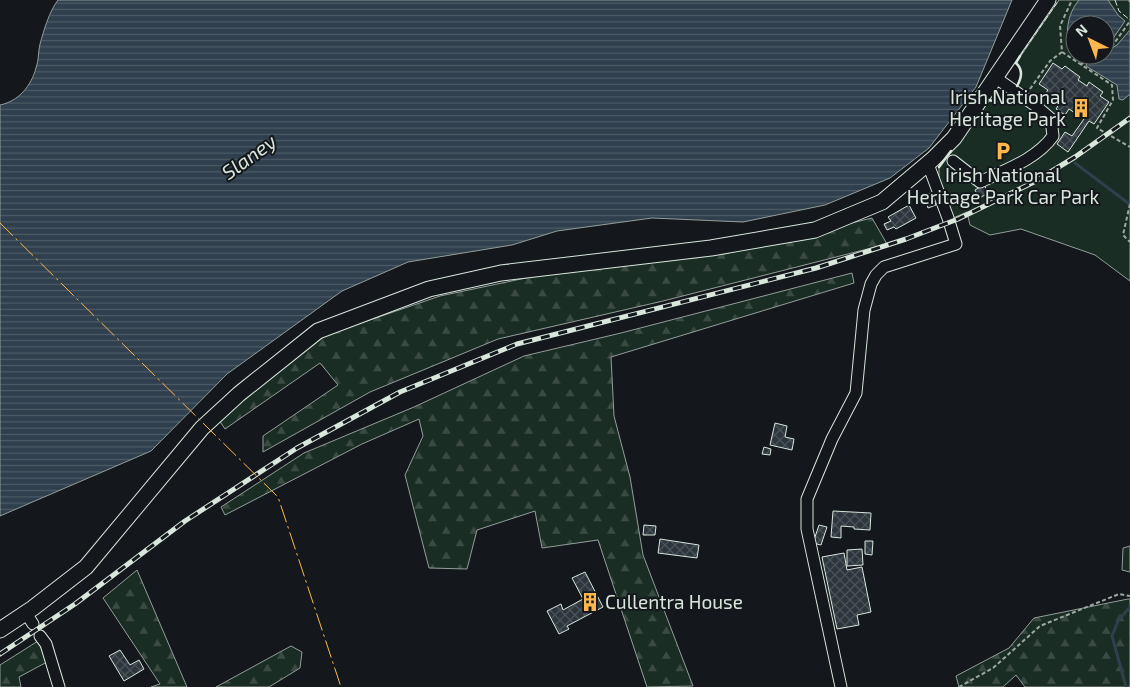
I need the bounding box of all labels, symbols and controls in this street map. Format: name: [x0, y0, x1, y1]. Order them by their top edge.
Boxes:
north arrow: [1065, 15, 1115, 65]
text: N: [1072, 20, 1090, 40]
place label: Irish National Heritage Park: [949, 85, 1066, 130]
building icon: Irish National Heritage Park: [1070, 97, 1092, 119]
water label: Slaney: [216, 128, 281, 185]
parking icon: Irish National Heritage Park Car Park: [992, 140, 1014, 162]
place label: Irish National Heritage Park Car Park: [907, 163, 1099, 208]
place label: Cullentra House: [605, 590, 743, 613]
building icon: Cullentra House: [579, 591, 601, 613]

